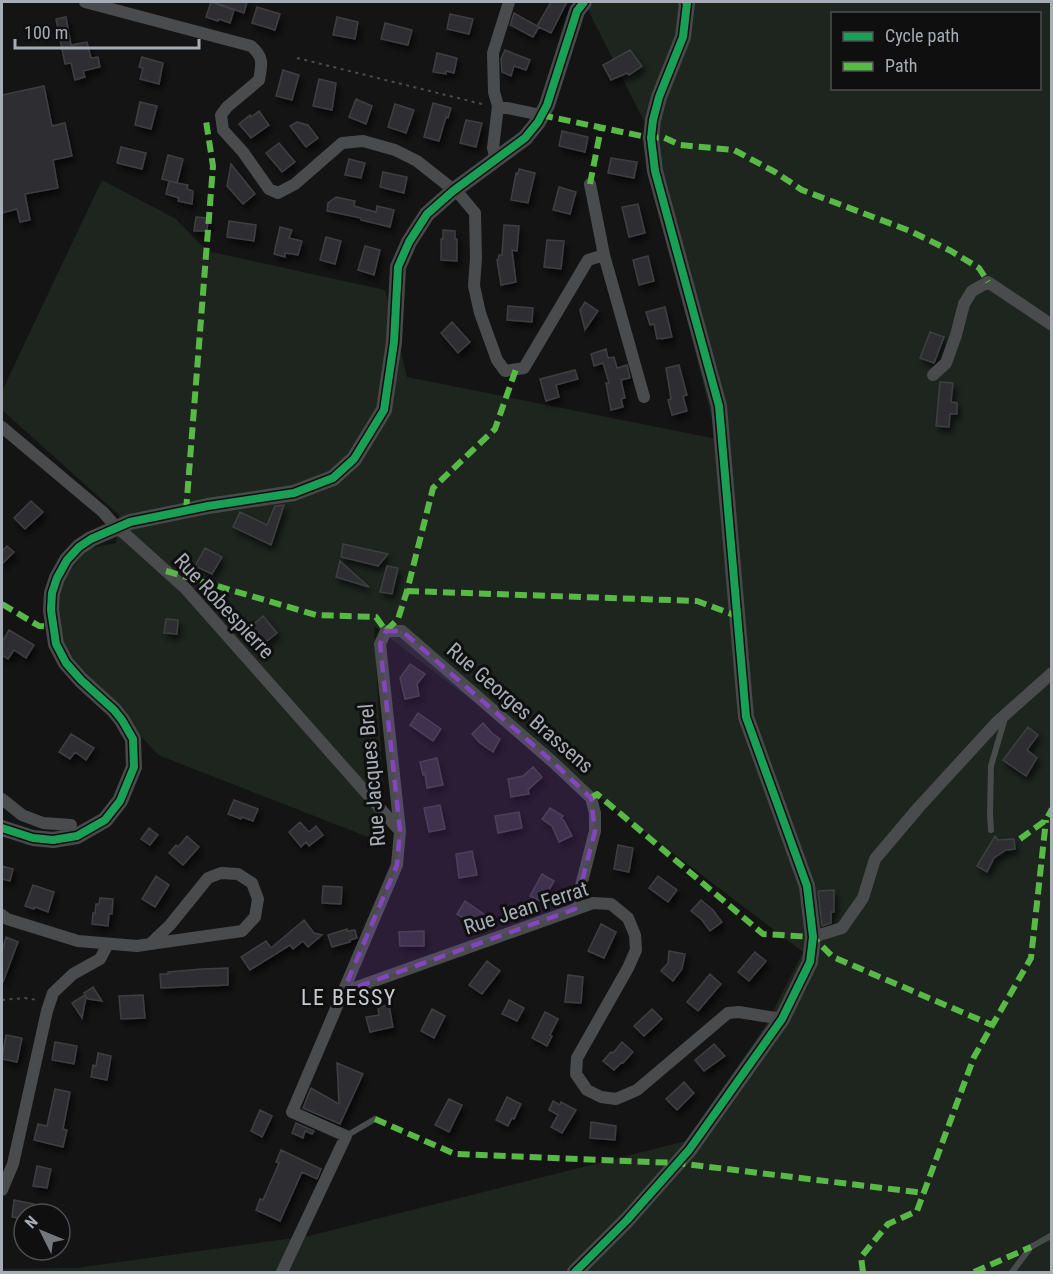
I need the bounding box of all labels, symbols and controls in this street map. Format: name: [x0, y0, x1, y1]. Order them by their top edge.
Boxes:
scale bar: [15, 12, 200, 50]
legend: [831, 12, 1041, 90]
text: 100 m: [24, 22, 68, 43]
text: Cycle path: [885, 25, 959, 46]
text: Path: [885, 55, 918, 76]
street label: Rue Robespierre: [169, 548, 279, 664]
street label: Rue Georges Brassens: [442, 638, 598, 778]
street label: Rue Jacques Brel: [354, 703, 390, 847]
street label: Rue Jean Ferrat: [461, 877, 591, 939]
district label: LE BESSY: [301, 985, 397, 1010]
north arrow: [12, 1202, 72, 1262]
text: N: [21, 1212, 42, 1232]

